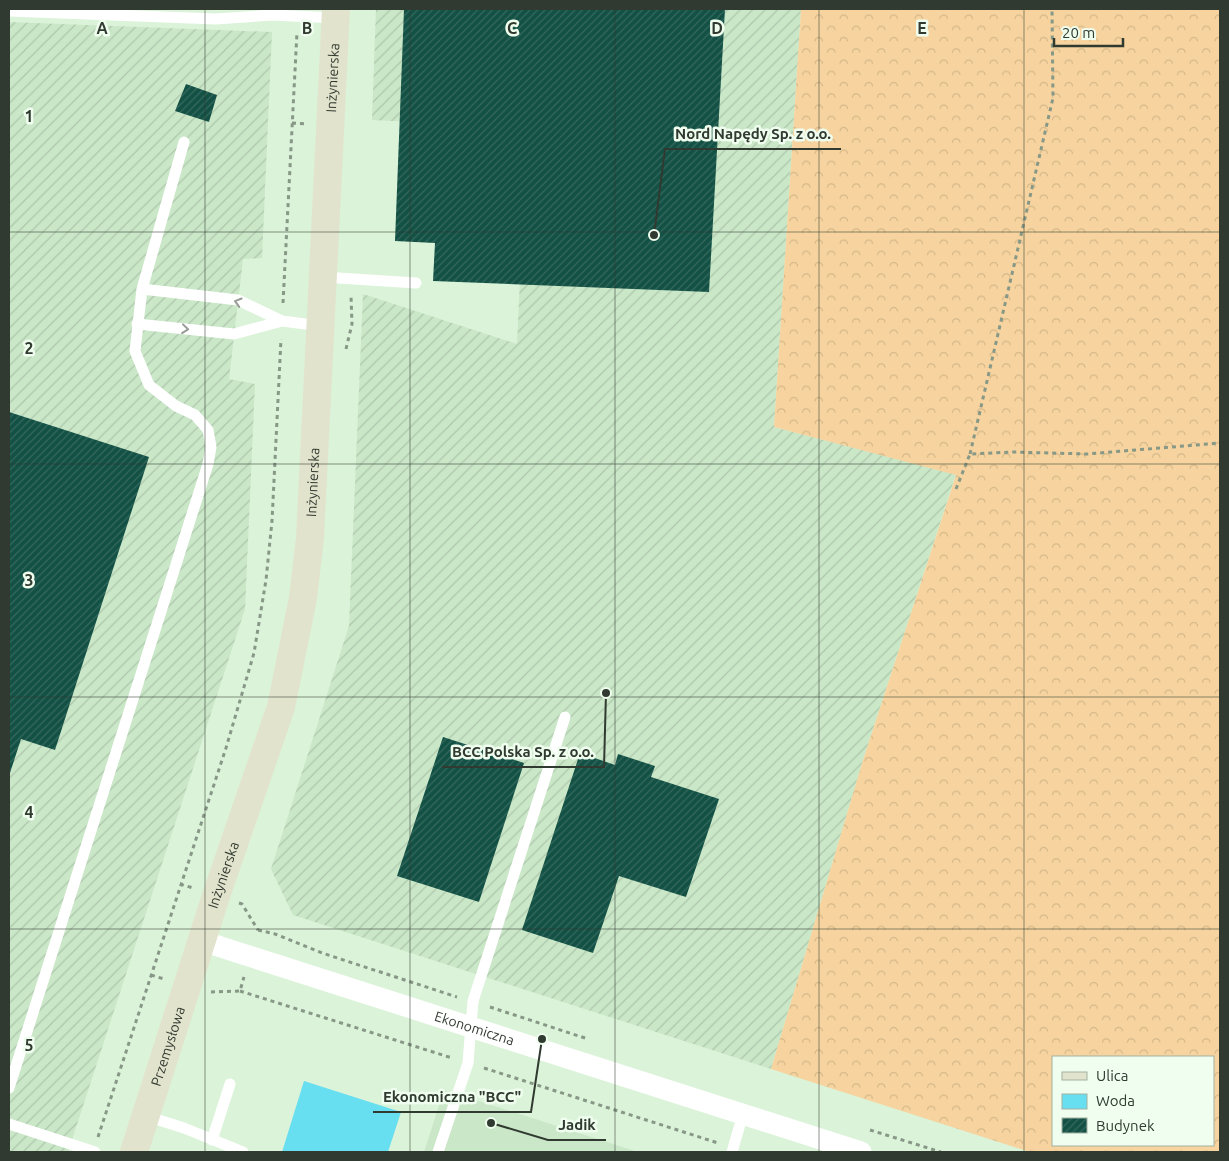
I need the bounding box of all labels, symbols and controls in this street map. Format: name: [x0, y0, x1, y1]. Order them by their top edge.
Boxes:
scale bar: [1054, 15, 1123, 47]
text: A: [96, 19, 108, 37]
text: B: [302, 19, 312, 37]
text: C: [507, 19, 517, 37]
text: D: [711, 19, 723, 37]
text: E: [917, 19, 927, 37]
text: 20 m: [1062, 24, 1095, 41]
street label: Inżynierska: [323, 43, 342, 113]
text: 1: [24, 107, 34, 125]
callout: Nord Napędy Sp. z o.o.: [665, 119, 841, 149]
text: Nord Napędy Sp. z o.o.: [675, 125, 831, 143]
one-way arrow: [234, 297, 243, 307]
one-way arrow: [181, 324, 189, 335]
text: 2: [24, 339, 34, 357]
street label: Inżynierska: [303, 447, 322, 518]
text: 3: [24, 571, 34, 589]
callout: BCC Polska Sp. z o.o.: [442, 737, 604, 767]
text: BCC Polska Sp. z o.o.: [452, 743, 594, 760]
text: 4: [24, 803, 34, 821]
street label: Inżynierska: [205, 840, 242, 910]
street label: Przemysłowa: [148, 1004, 188, 1088]
street label: Ekonomiczna: [433, 1008, 516, 1048]
text: 5: [24, 1036, 34, 1054]
legend: [1052, 1056, 1214, 1146]
text: Ulica: [1096, 1067, 1128, 1084]
callout: Ekonomiczna "BCC": [373, 1082, 531, 1112]
text: Ekonomiczna "BCC": [383, 1088, 521, 1105]
text: Woda: [1096, 1092, 1135, 1109]
callout: Jadik: [548, 1110, 606, 1140]
text: Jadik: [558, 1116, 596, 1133]
text: Budynek: [1096, 1117, 1155, 1134]

